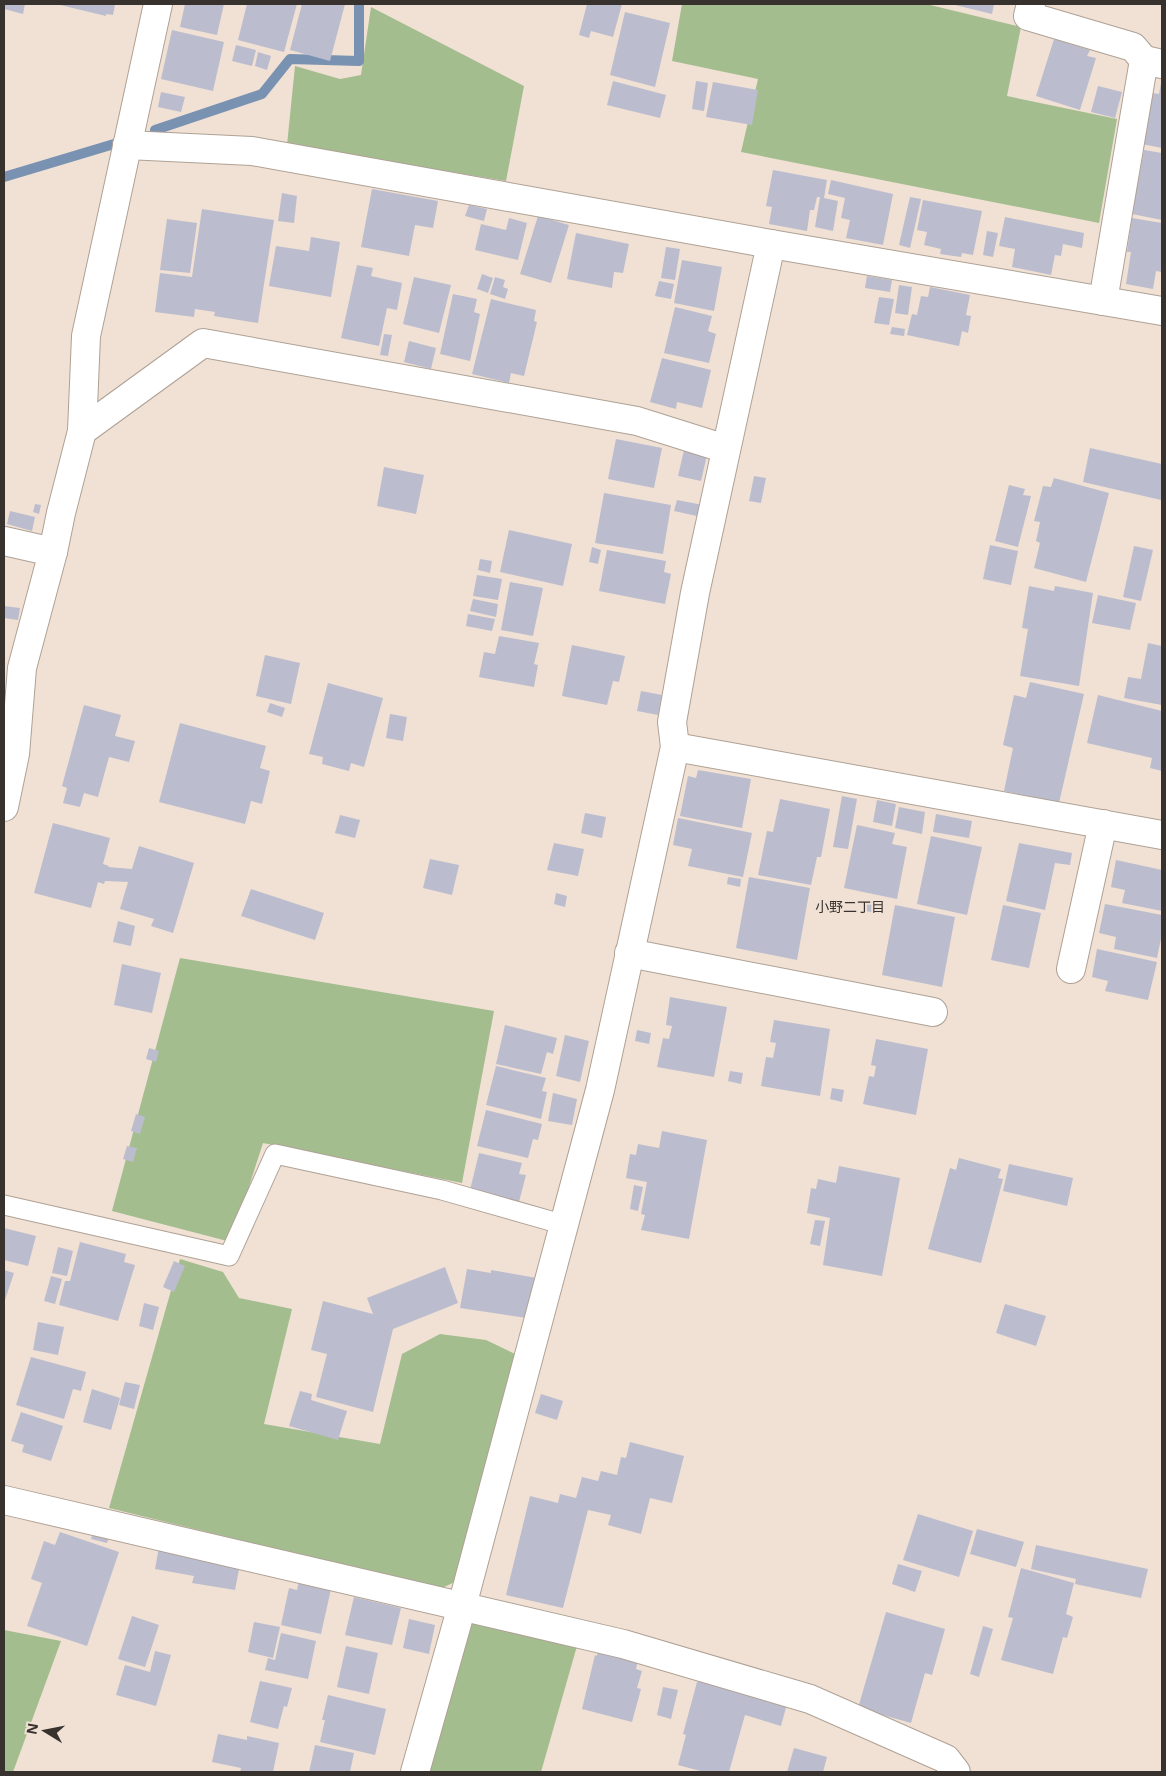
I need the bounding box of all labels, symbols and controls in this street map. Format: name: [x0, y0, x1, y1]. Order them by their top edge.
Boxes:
district label: 小野二丁目: [815, 897, 885, 916]
north arrow: [20, 1706, 70, 1756]
text: N: [21, 1721, 42, 1736]

